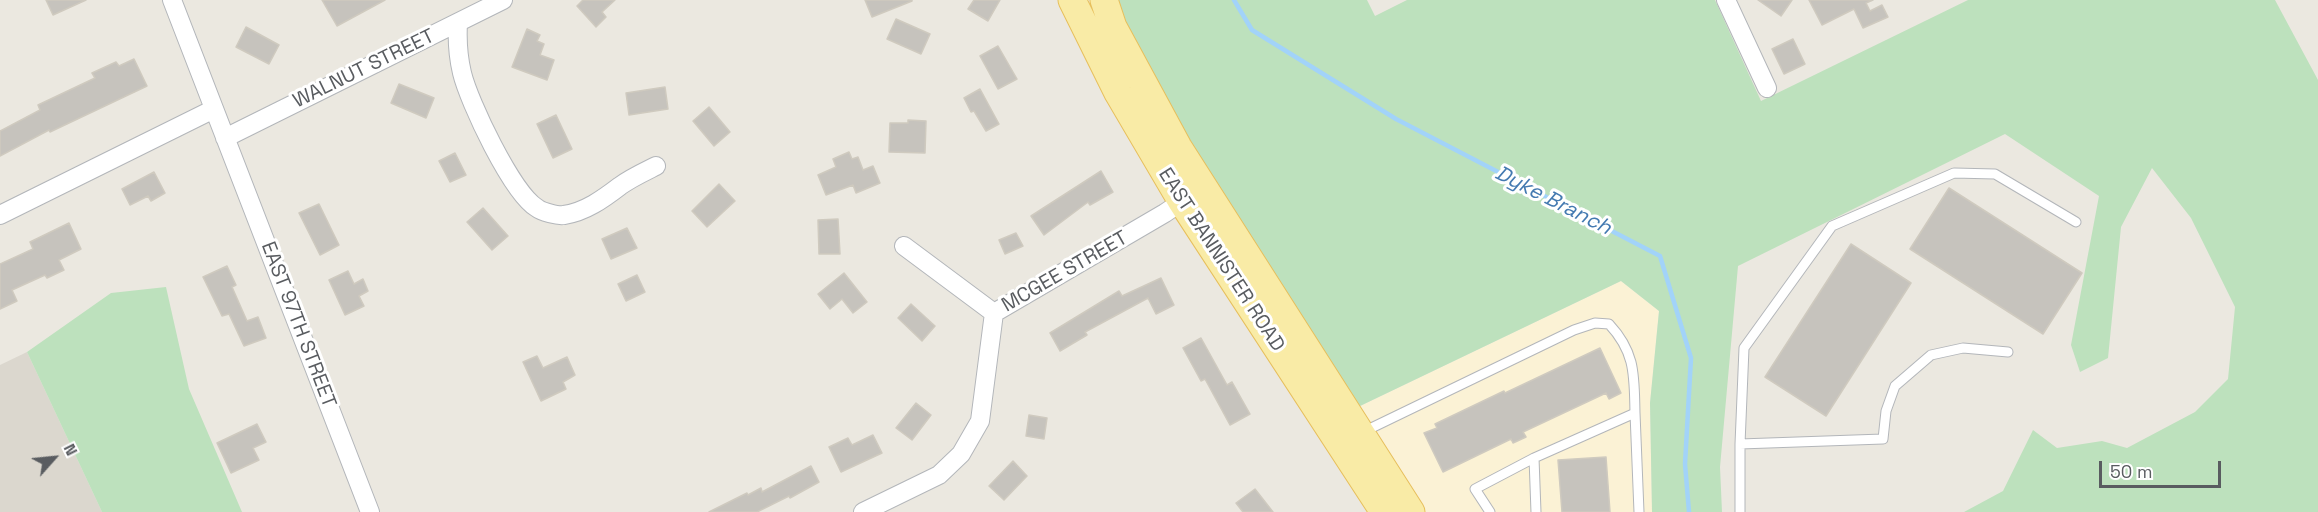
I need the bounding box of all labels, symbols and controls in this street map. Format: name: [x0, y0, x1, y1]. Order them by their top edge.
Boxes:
street label: WALNUT STREET: [289, 24, 439, 114]
water label: Dyke Branch: [1491, 161, 1615, 241]
street label: EAST BANNISTER ROAD: [1153, 164, 1289, 356]
street label: MCGEE STREET: [998, 226, 1132, 318]
street label: EAST 97TH STREET: [255, 239, 341, 411]
north arrow: [24, 428, 84, 488]
text: N: [59, 440, 82, 459]
scale bar: [2102, 449, 2224, 487]
text: 50 m: [2110, 460, 2152, 483]

